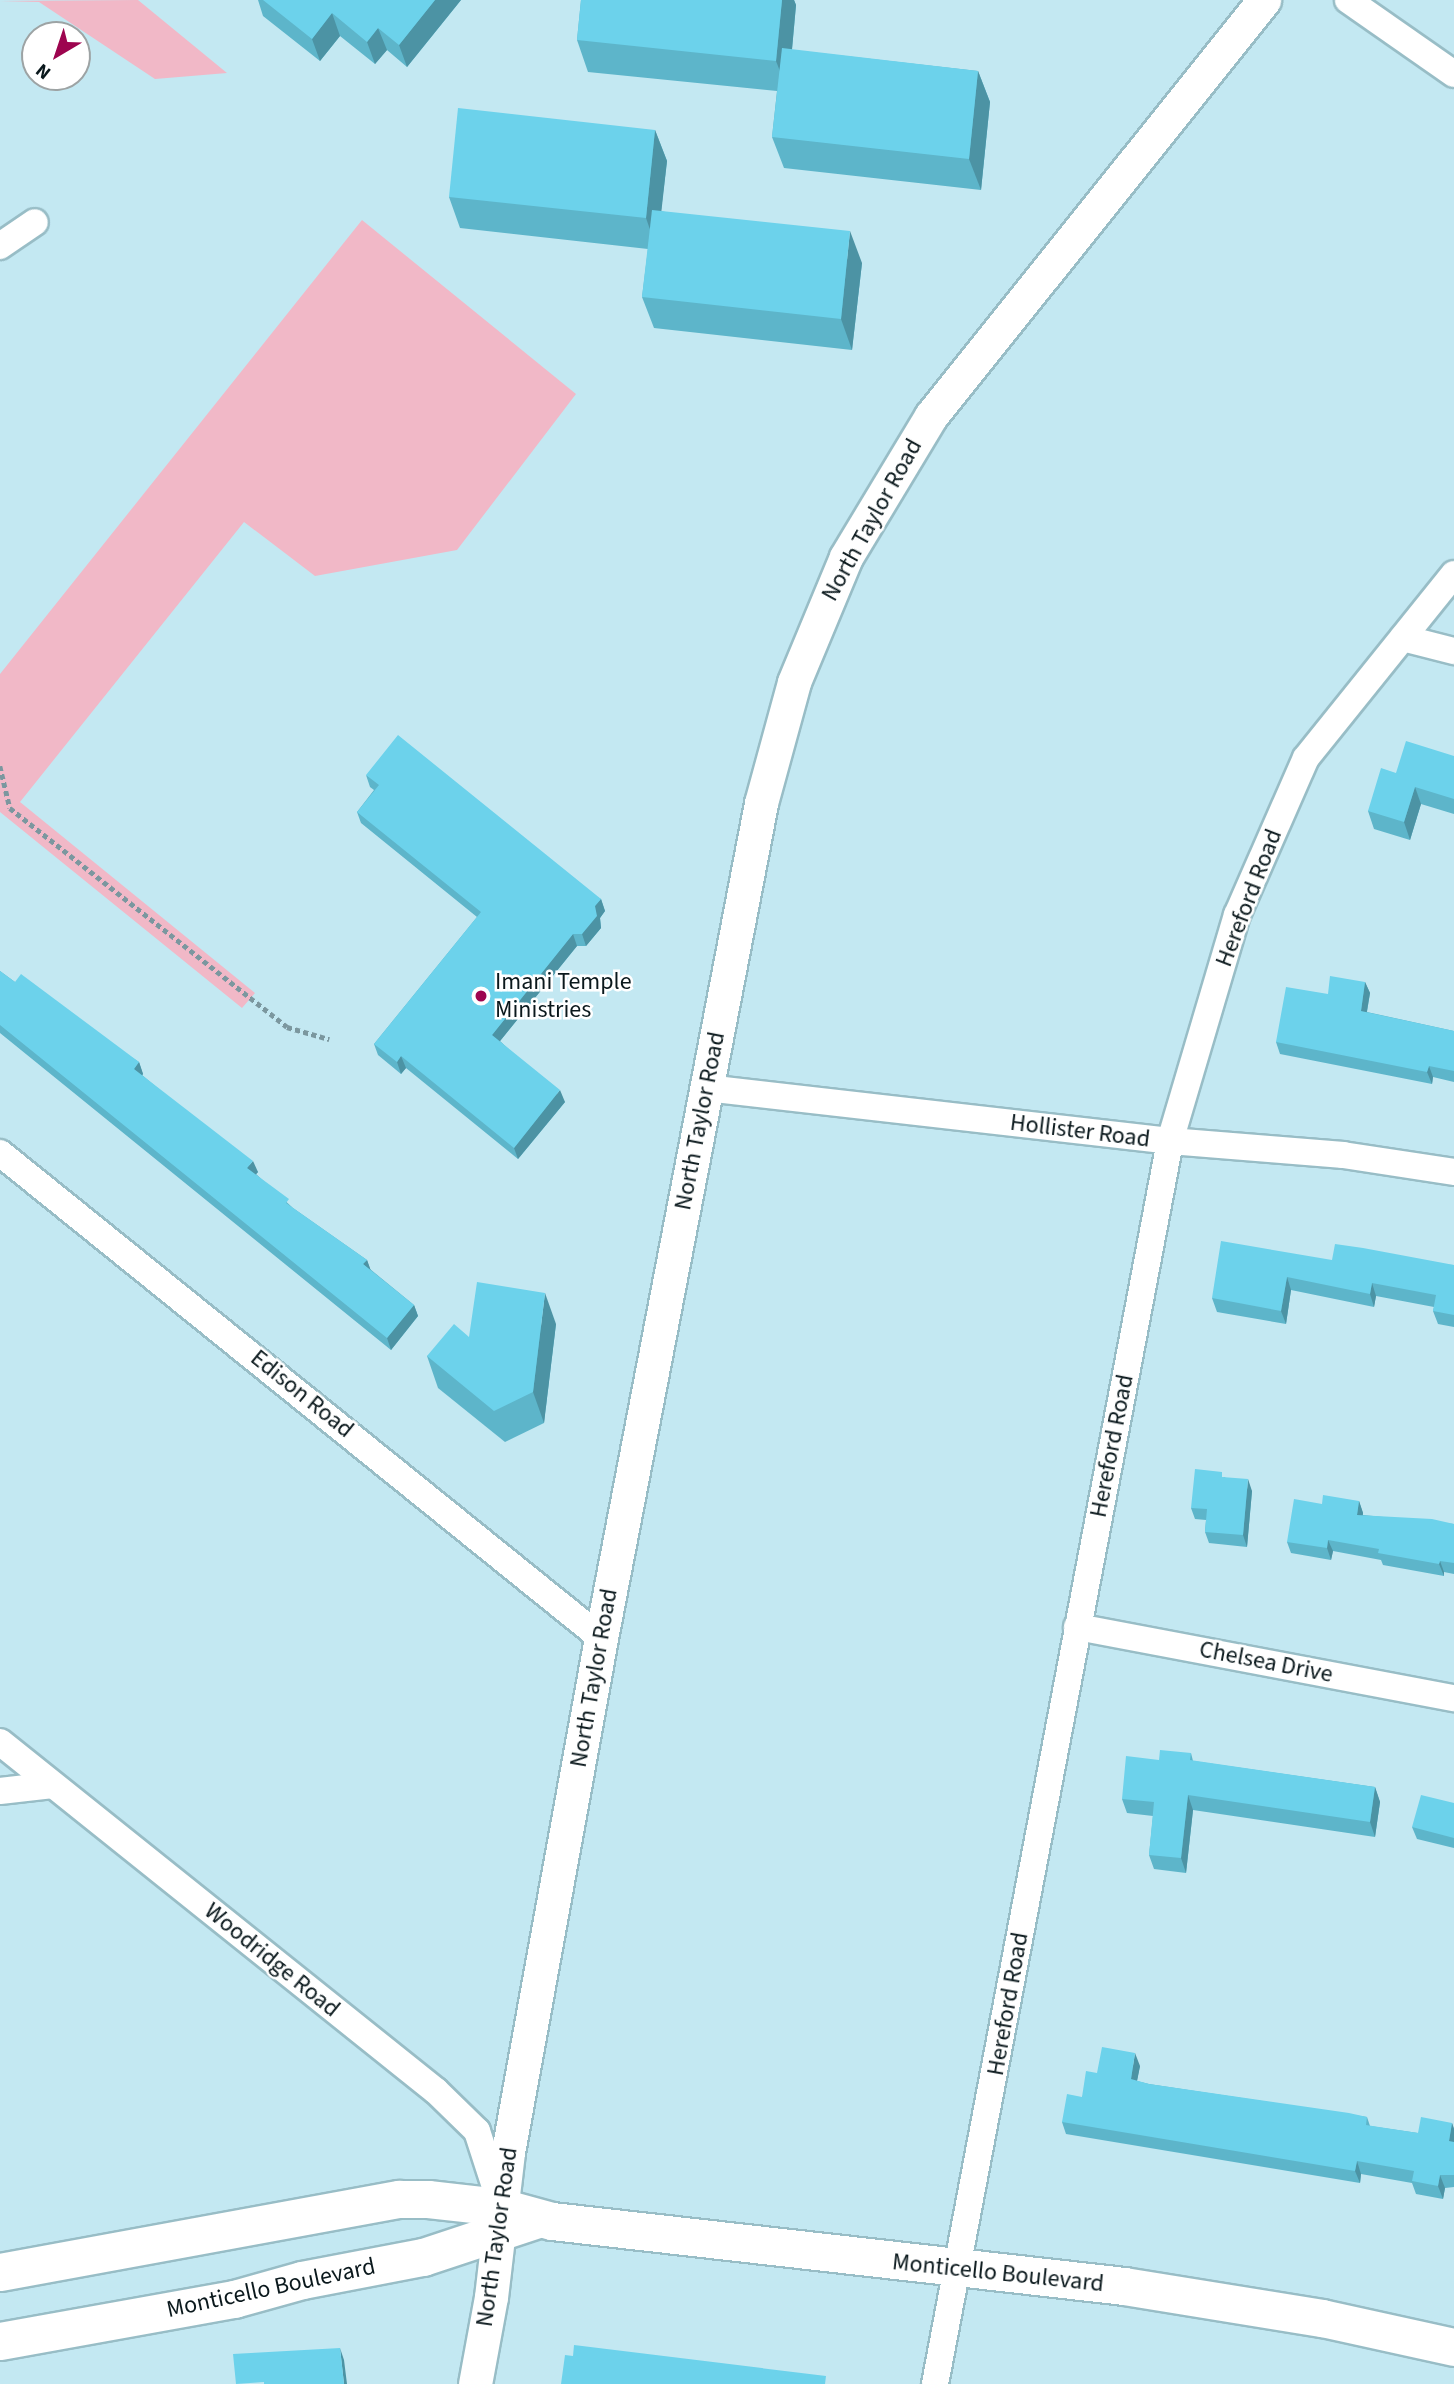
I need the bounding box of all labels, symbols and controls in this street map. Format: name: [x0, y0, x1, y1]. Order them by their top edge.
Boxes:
north arrow: [21, 21, 91, 91]
text: N: [30, 57, 57, 86]
street label: North Taylor Road: [816, 434, 928, 606]
street label: Hereford Road: [1210, 825, 1288, 971]
place label: Imani Temple Ministries: [495, 968, 632, 1024]
marker: Imani Temple Ministries: [473, 988, 489, 1004]
street label: North Taylor Road: [669, 1029, 731, 1213]
street label: Hollister Road: [1008, 1108, 1152, 1154]
street label: Edison Road: [245, 1344, 359, 1444]
street label: Hereford Road: [1084, 1372, 1140, 1520]
street label: North Taylor Road: [564, 1586, 624, 1770]
street label: Chelsea Drive: [1197, 1635, 1335, 1689]
street label: Woodridge Road: [199, 1897, 345, 2023]
street label: Hereford Road: [981, 1930, 1035, 2078]
street label: North Taylor Road: [470, 2145, 524, 2329]
street label: Monticello Boulevard: [891, 2248, 1105, 2298]
street label: Monticello Boulevard: [164, 2252, 378, 2324]

